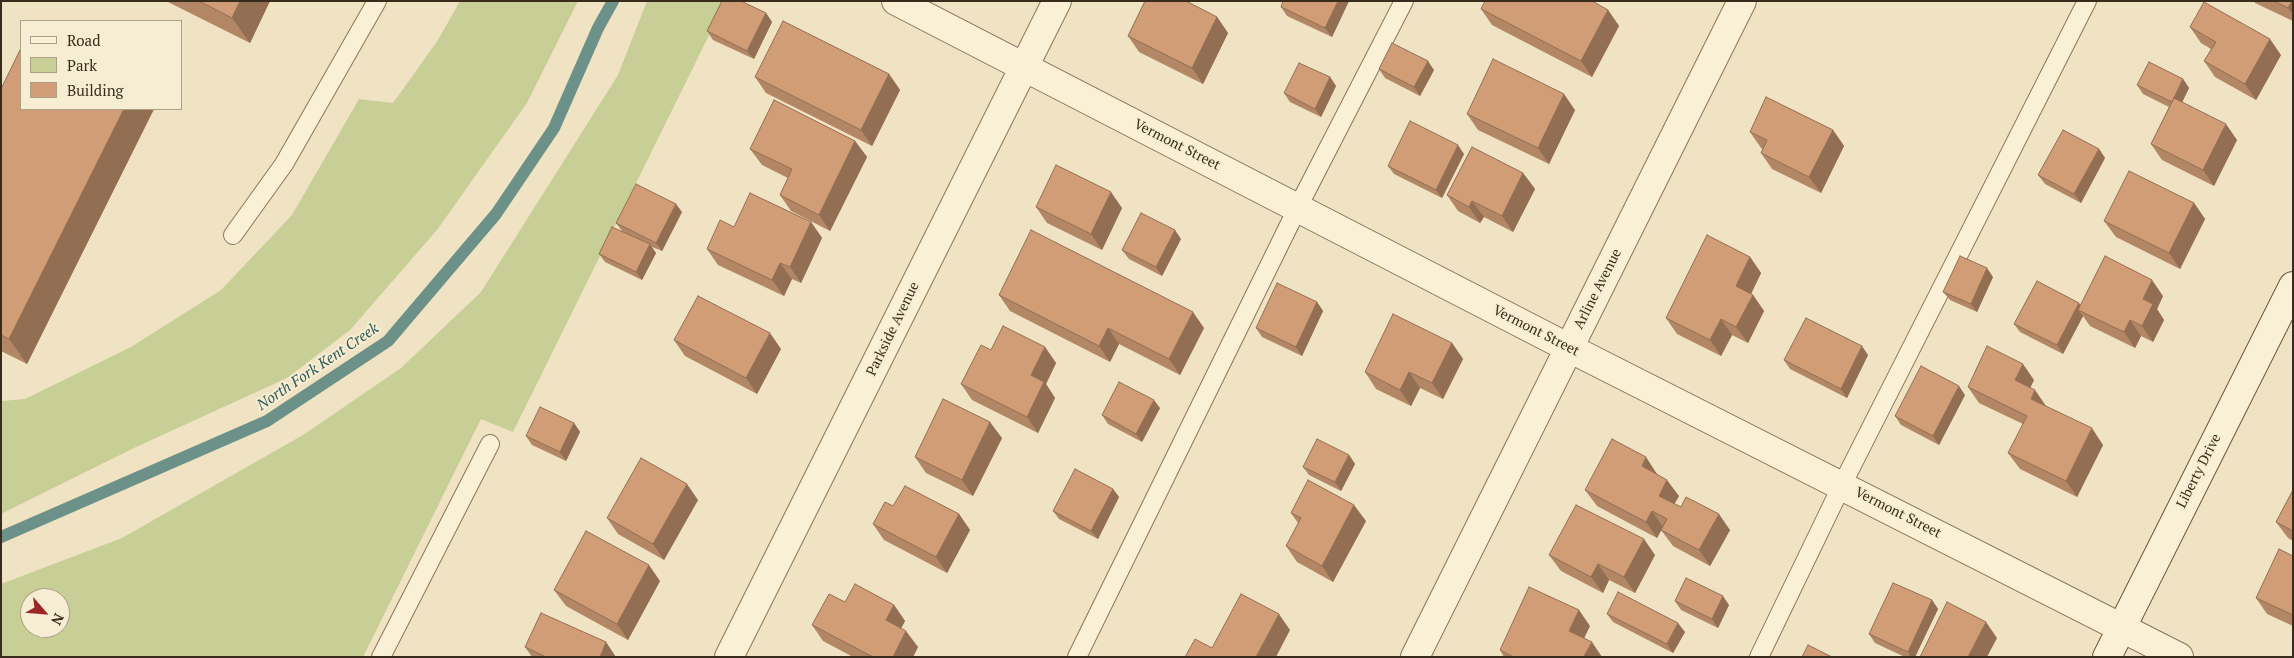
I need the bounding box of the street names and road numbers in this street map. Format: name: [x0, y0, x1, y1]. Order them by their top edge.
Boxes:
street label: Vermont Street: [1131, 116, 1223, 174]
street label: Arline Avenue: [1571, 246, 1625, 332]
street label: Parkside Avenue: [863, 279, 923, 379]
street label: Vermont Street: [1490, 302, 1582, 360]
street label: Liberty Drive: [2173, 431, 2225, 511]
street label: Vermont Street: [1852, 484, 1944, 542]

